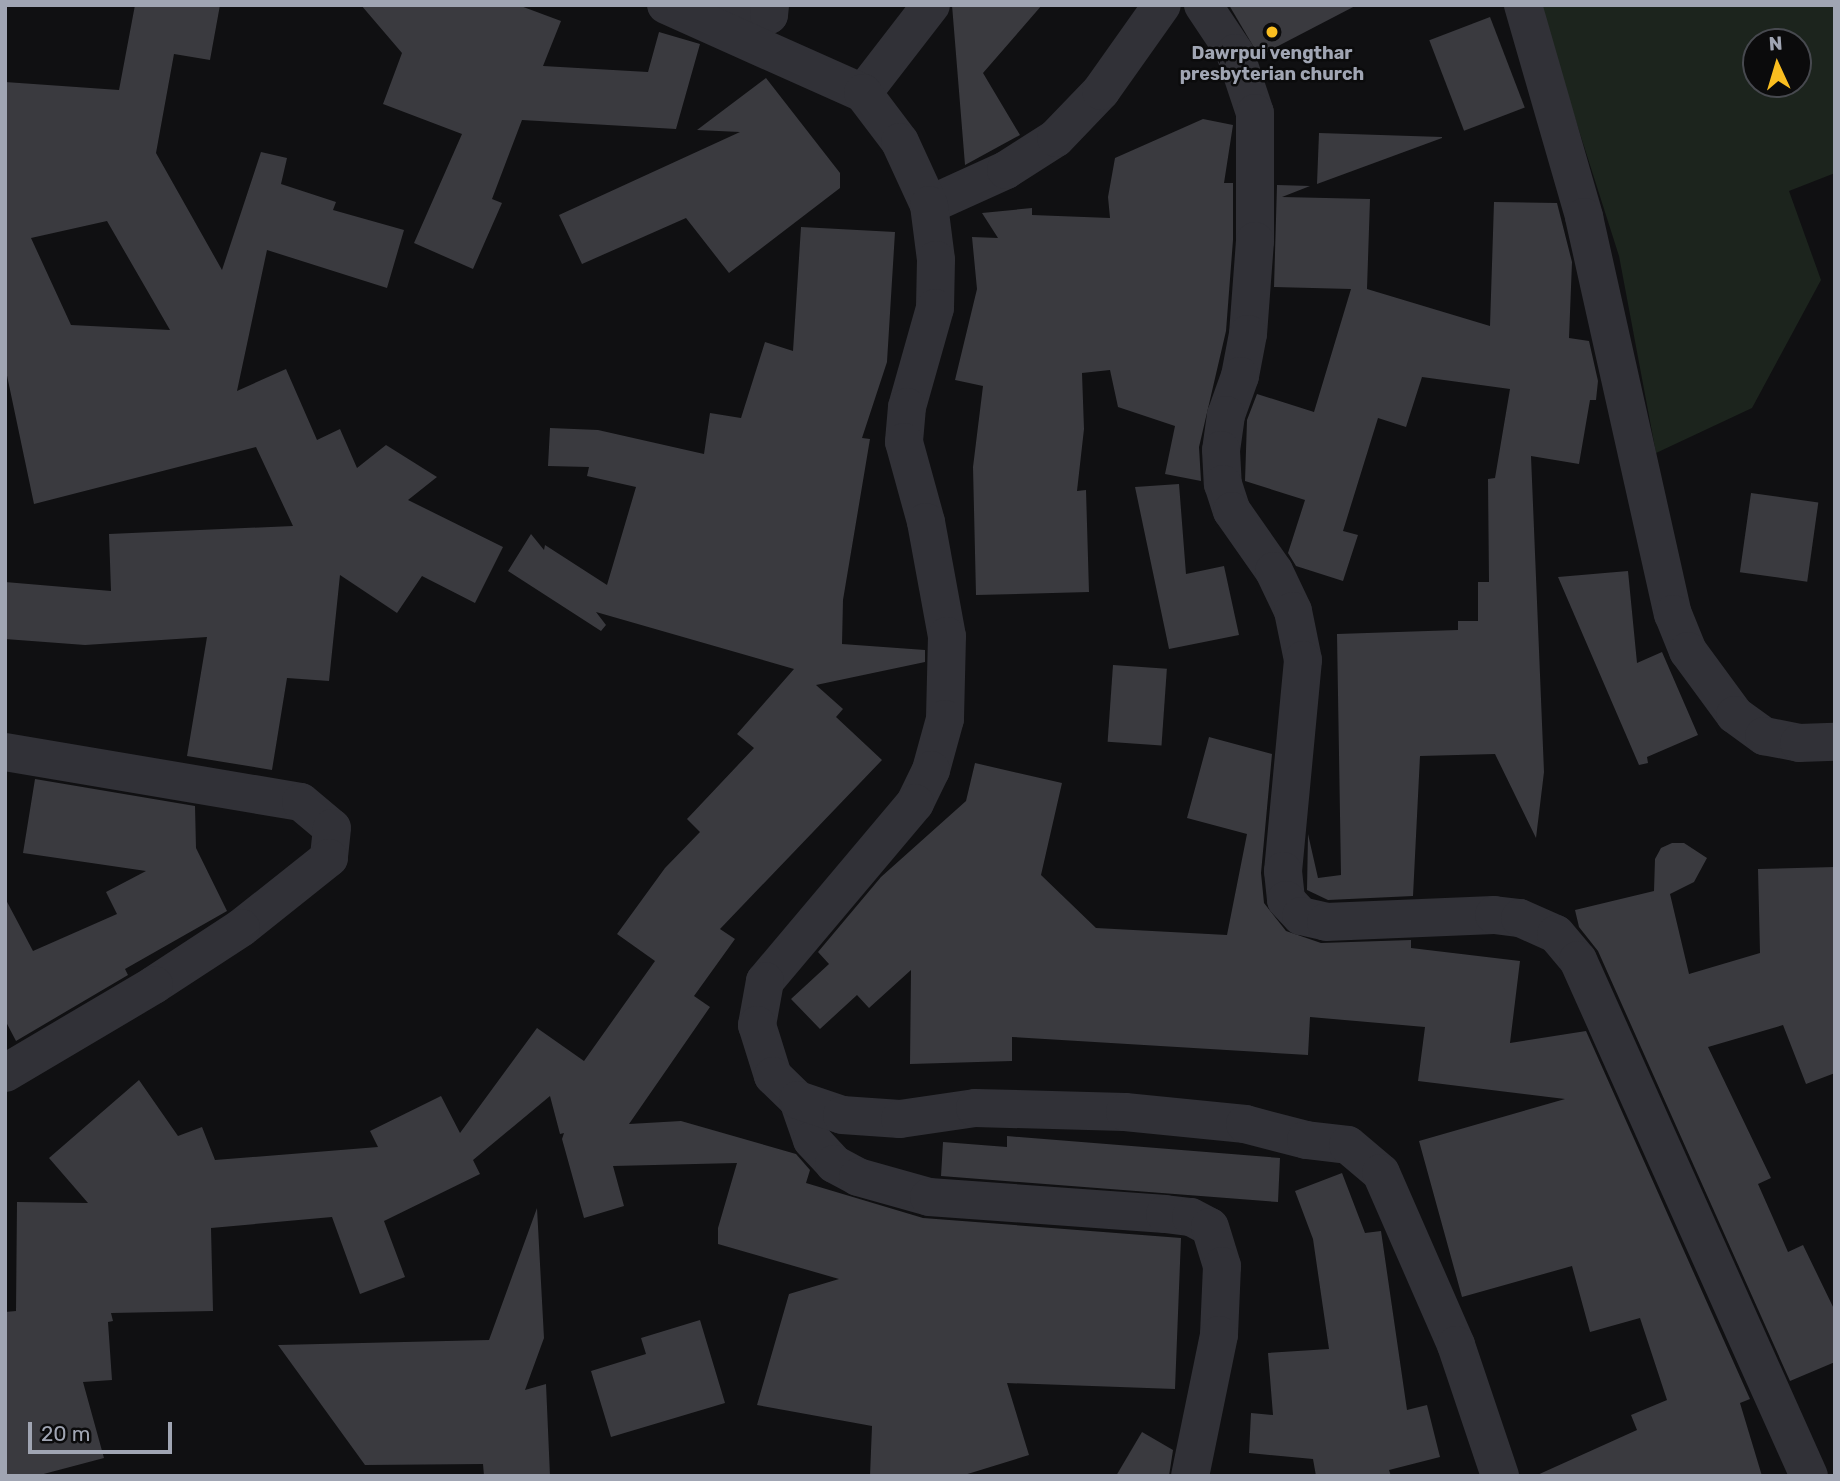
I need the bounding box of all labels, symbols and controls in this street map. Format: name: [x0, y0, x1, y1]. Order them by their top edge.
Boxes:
marker: Dawrpui vengthar presbyterian church: [1264, 24, 1280, 40]
north arrow: [1742, 28, 1812, 98]
text: N: [1768, 32, 1783, 55]
place label: Dawrpui vengthar presbyterian church: [1180, 43, 1364, 86]
scale bar: [32, 1408, 175, 1452]
text: 20 m: [41, 1421, 90, 1446]

